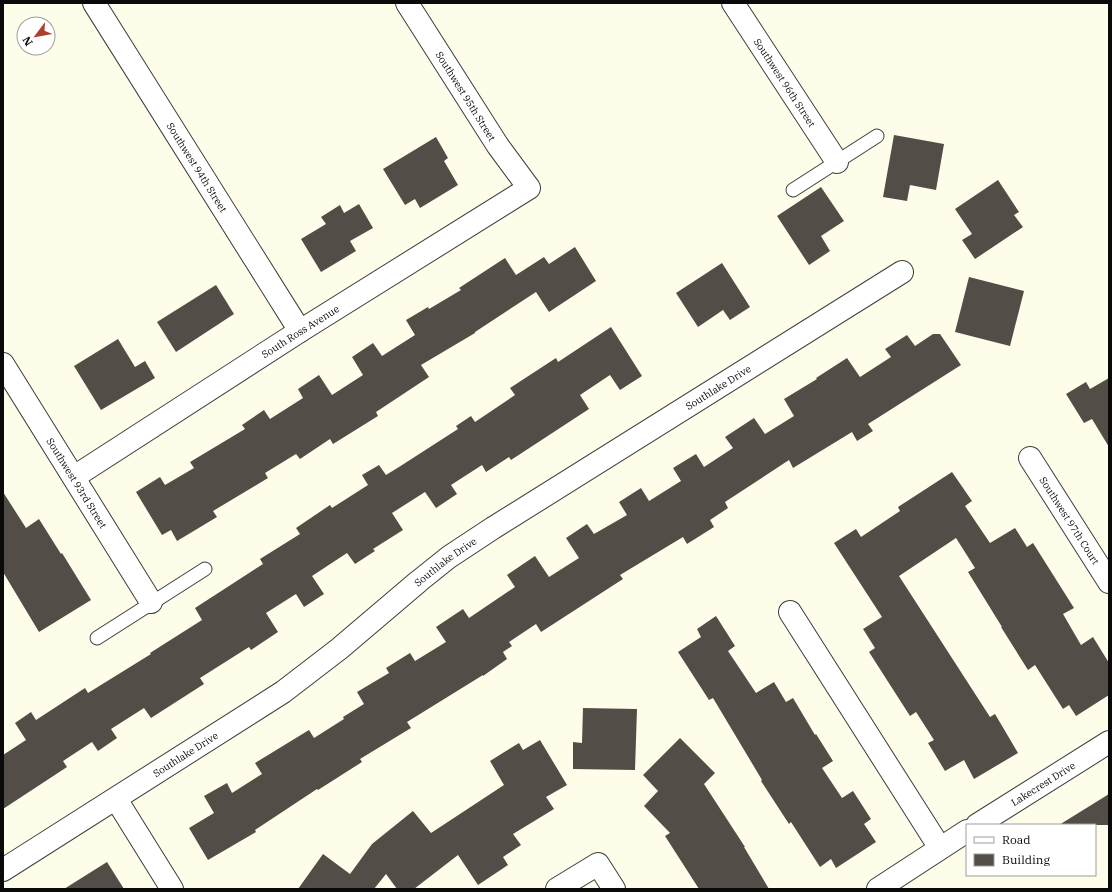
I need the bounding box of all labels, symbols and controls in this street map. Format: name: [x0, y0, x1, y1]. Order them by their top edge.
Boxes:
north arrow: [16, 16, 56, 56]
text: N: [19, 34, 36, 49]
street label: Southwest 96th Street: [751, 36, 819, 130]
street label: Southwest 95th Street: [433, 49, 499, 144]
street label: Southwest 94th Street: [164, 120, 230, 215]
street label: South Ross Avenue: [259, 302, 342, 361]
street label: Southlake Drive: [683, 362, 753, 413]
street label: Southwest 93rd Street: [43, 435, 110, 531]
street label: Southwest 97th Court: [1037, 474, 1102, 567]
street label: Southlake Drive: [412, 535, 479, 589]
street label: Southlake Drive: [151, 729, 221, 780]
street label: Lakecrest Drive: [1009, 759, 1078, 809]
legend: [966, 824, 1096, 876]
text: Road: [1002, 832, 1031, 847]
text: Building: [1002, 852, 1050, 867]

